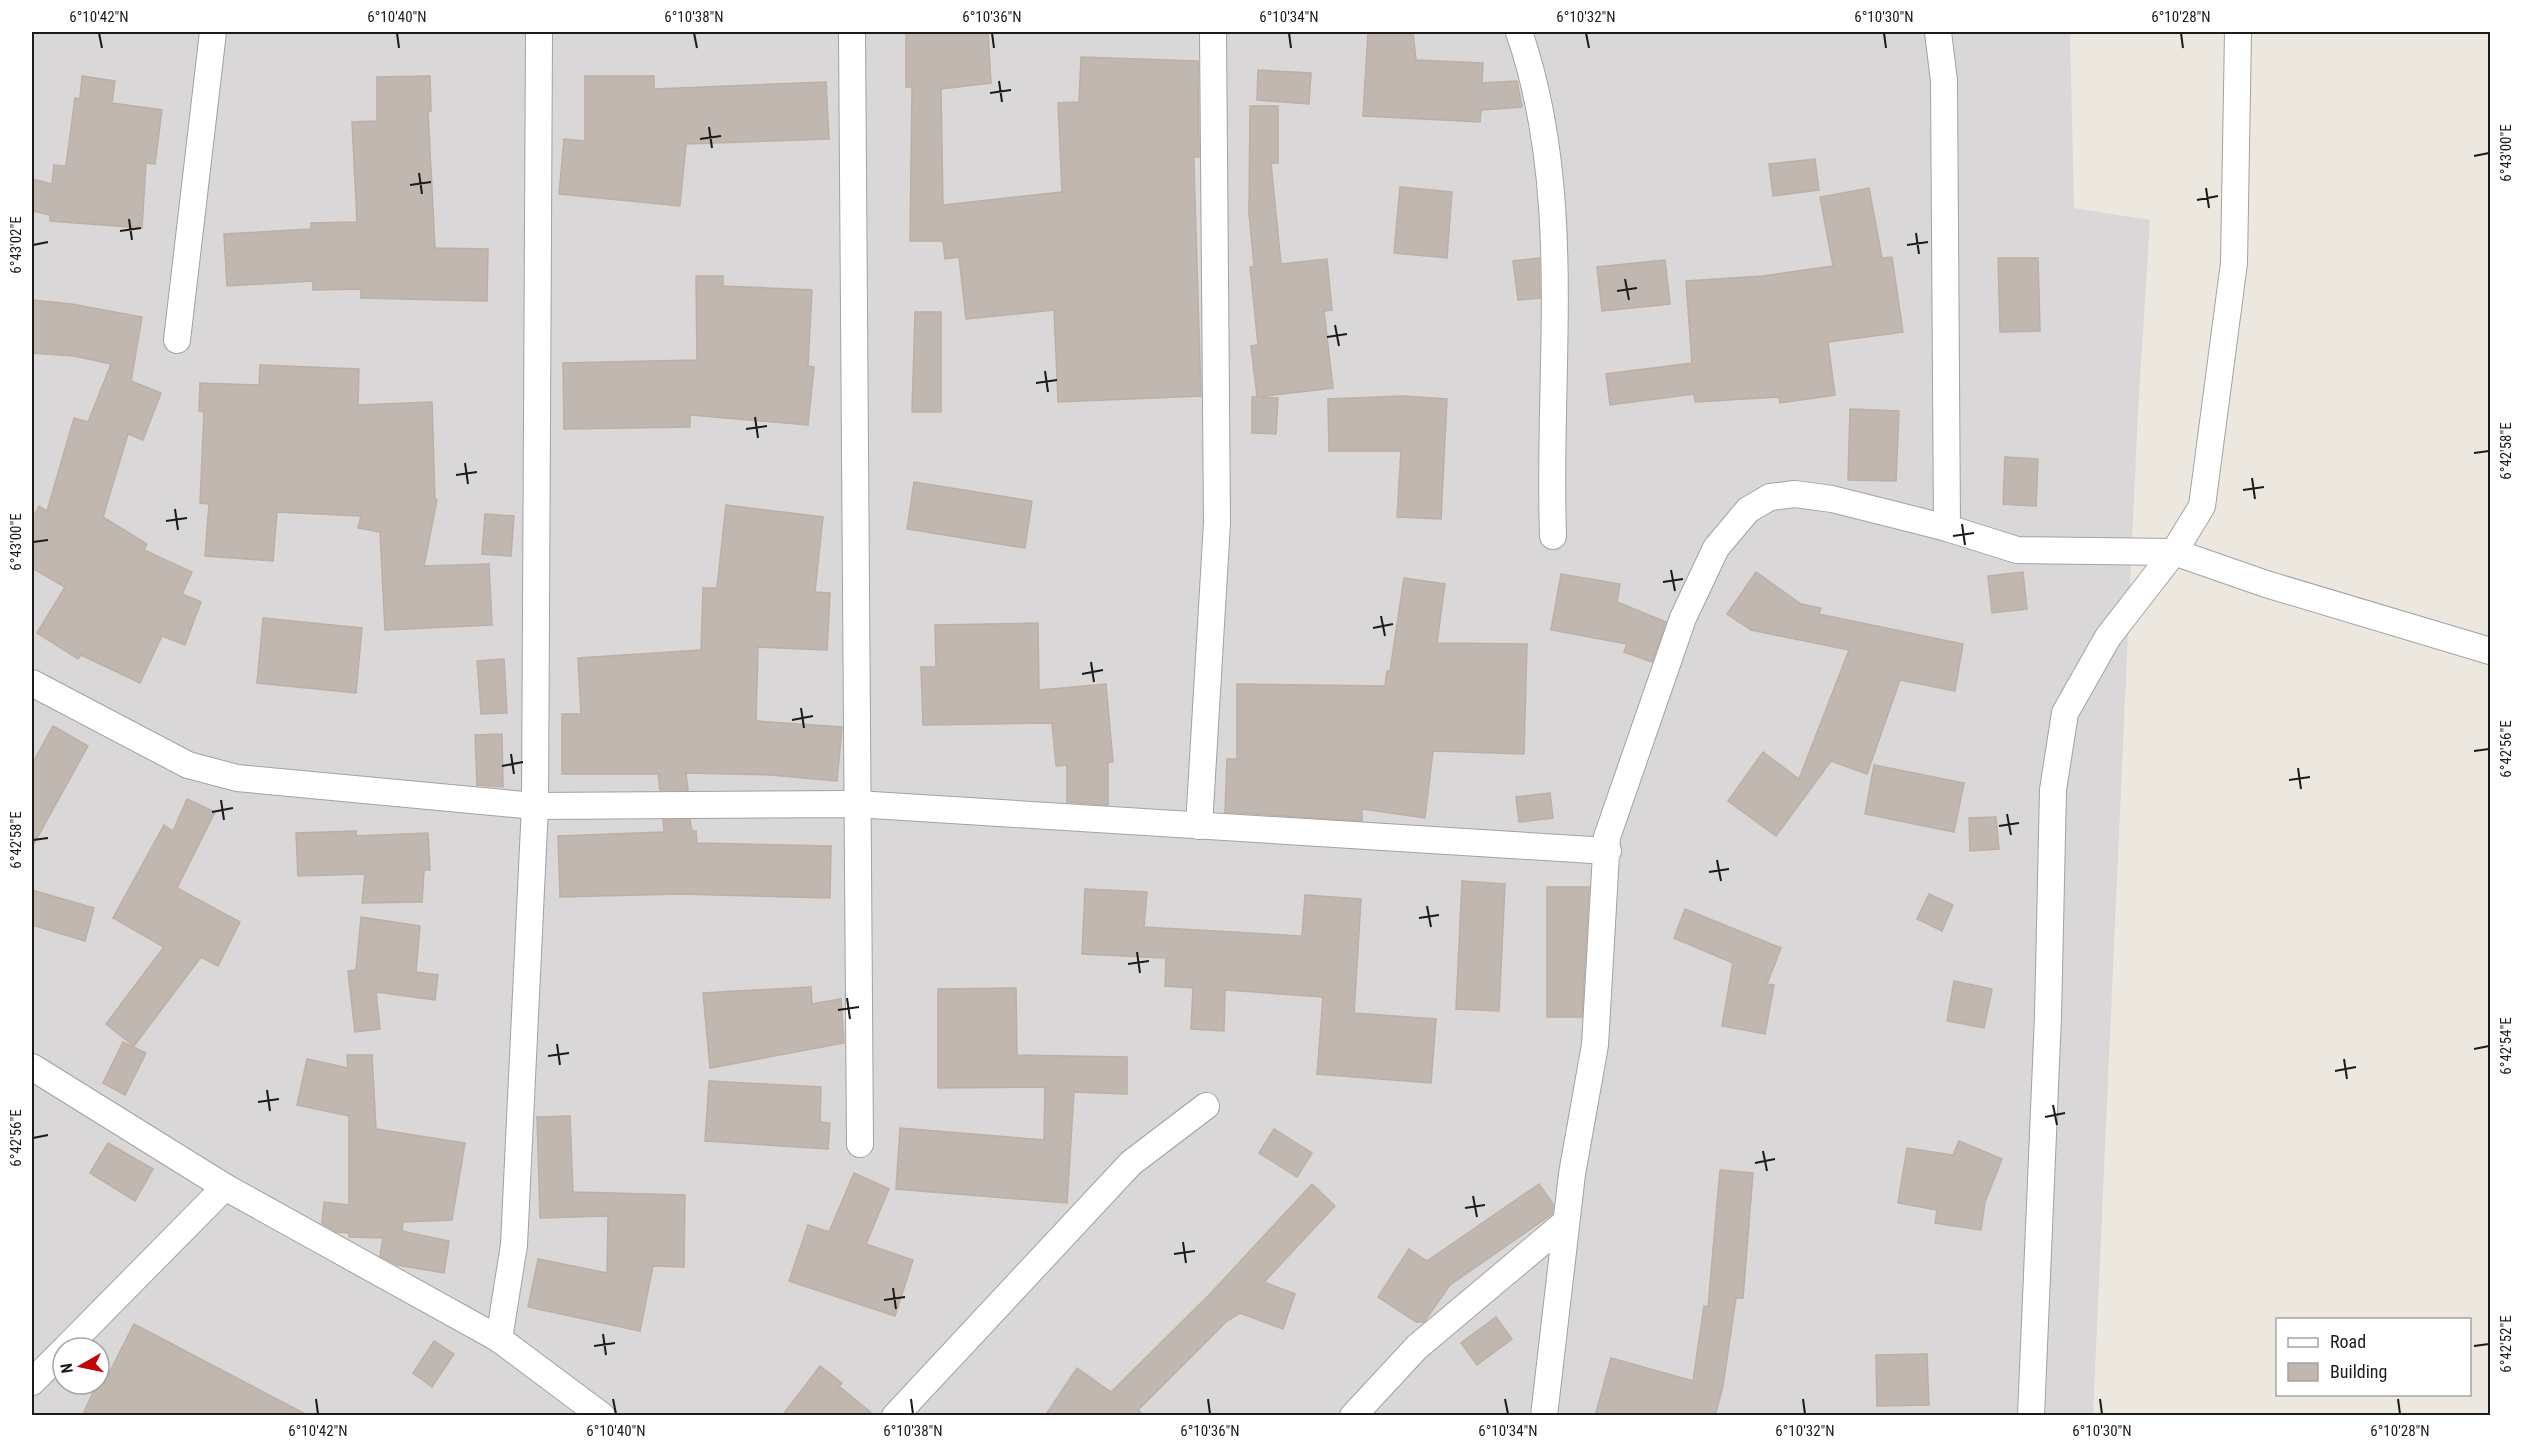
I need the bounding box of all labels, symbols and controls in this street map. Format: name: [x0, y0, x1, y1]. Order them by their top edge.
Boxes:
text: 6°10'42"N: [69, 8, 129, 26]
text: 6°10'40"N: [367, 8, 427, 26]
text: 6°10'38"N: [664, 8, 724, 26]
text: 6°10'36"N: [962, 8, 1022, 26]
text: 6°10'34"N: [1259, 8, 1319, 26]
text: 6°10'32"N: [1556, 8, 1616, 26]
text: 6°10'30"N: [1854, 8, 1914, 26]
text: 6°10'28"N: [2151, 8, 2211, 26]
text: 6°43'00"E: [2497, 124, 2515, 182]
text: 6°43'02"E: [7, 216, 25, 274]
text: 6°42'58"E: [2497, 422, 2515, 480]
text: 6°43'00"E: [7, 513, 25, 571]
text: 6°42'56"E: [2497, 720, 2515, 778]
text: 6°42'58"E: [7, 811, 25, 869]
text: 6°42'54"E: [2497, 1017, 2515, 1075]
text: 6°42'56"E: [7, 1109, 25, 1167]
text: 6°42'52"E: [2497, 1315, 2515, 1373]
legend: [2276, 1318, 2471, 1396]
text: Road: [2330, 1331, 2366, 1352]
north arrow: [51, 1336, 111, 1396]
text: Building: [2330, 1361, 2387, 1382]
text: N: [57, 1362, 77, 1375]
text: 6°10'42"N: [288, 1422, 348, 1440]
text: 6°10'40"N: [586, 1422, 646, 1440]
text: 6°10'38"N: [883, 1422, 943, 1440]
text: 6°10'36"N: [1180, 1422, 1240, 1440]
text: 6°10'34"N: [1478, 1422, 1538, 1440]
text: 6°10'32"N: [1775, 1422, 1835, 1440]
text: 6°10'30"N: [2072, 1422, 2132, 1440]
text: 6°10'28"N: [2370, 1422, 2430, 1440]

